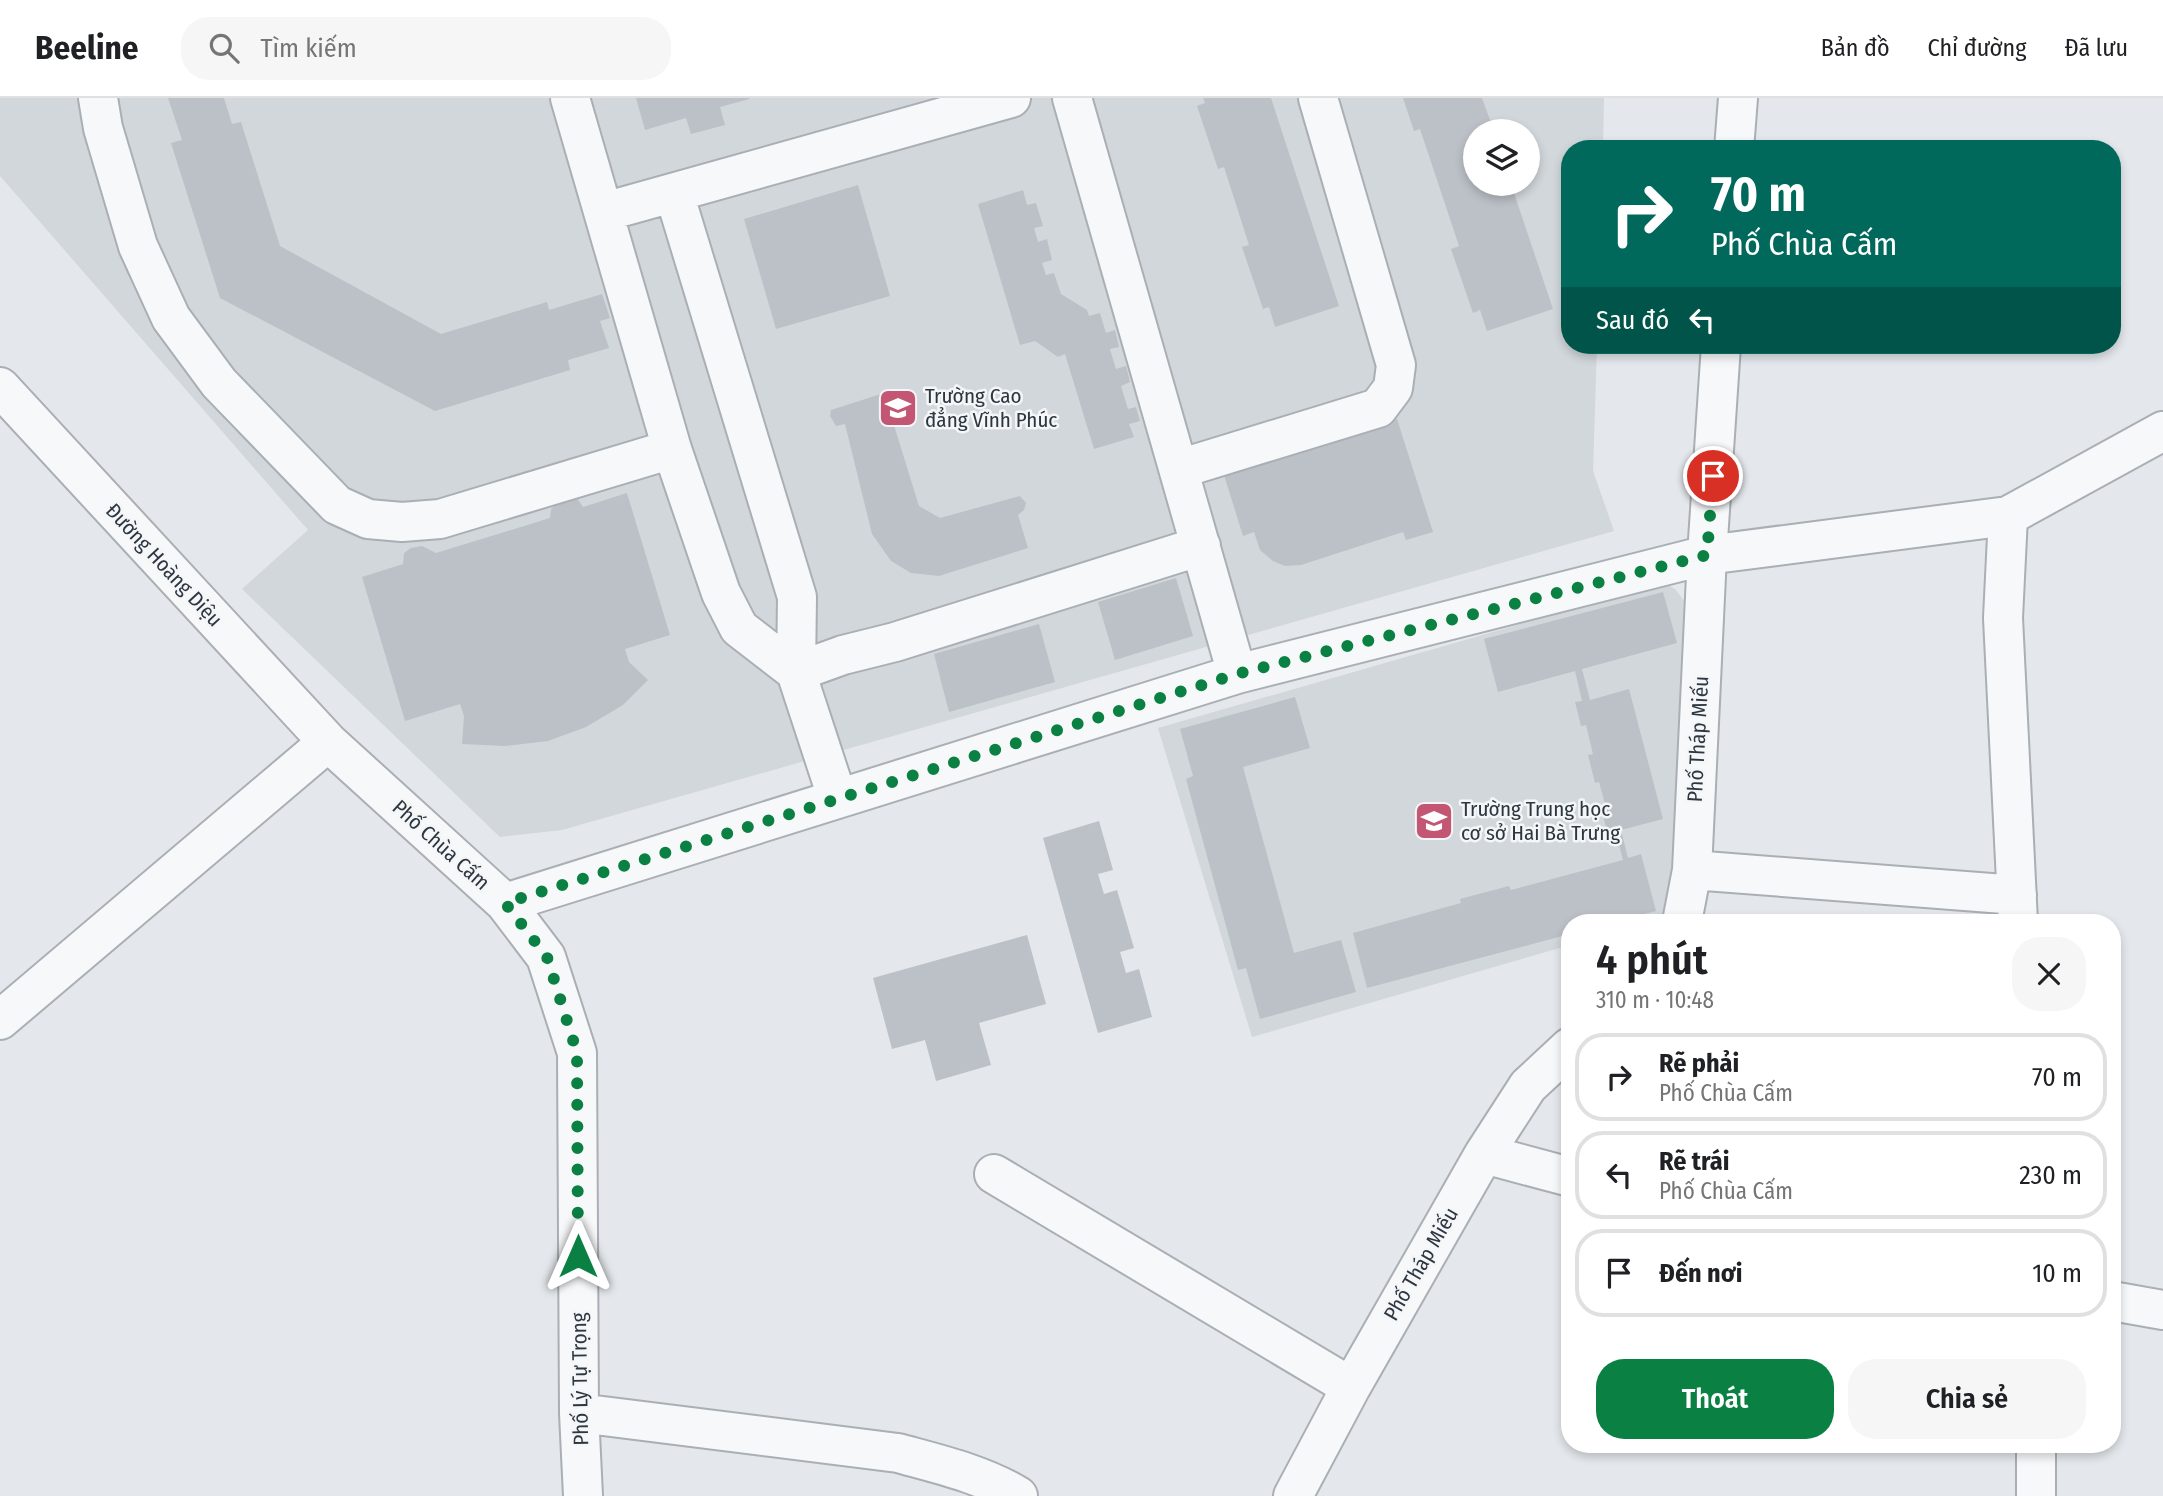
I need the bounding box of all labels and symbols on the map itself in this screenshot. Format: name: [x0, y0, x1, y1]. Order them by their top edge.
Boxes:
place label: Trường Cao đẳng Vĩnh Phúc: [925, 383, 1057, 433]
school or university icon: Trường Cao đẳng Vĩnh Phúc: [877, 387, 919, 429]
pin: [1683, 446, 1743, 506]
street label: Đường Hoàng Diệu: [100, 498, 228, 632]
street label: Phố Tháp Miếu: [1682, 675, 1714, 803]
street label: Phố Chùa Cấm: [387, 794, 495, 896]
place label: Trường Trung học cơ sở Hai Bà Trưng: [1461, 796, 1620, 846]
school or university icon: Trường Trung học cơ sở Hai Bà Trưng: [1413, 800, 1455, 842]
street label: Phố Tháp Miếu: [1378, 1203, 1464, 1325]
position arrow: [541, 1219, 615, 1293]
street label: Phố Lý Tự Trọng: [566, 1312, 594, 1446]

